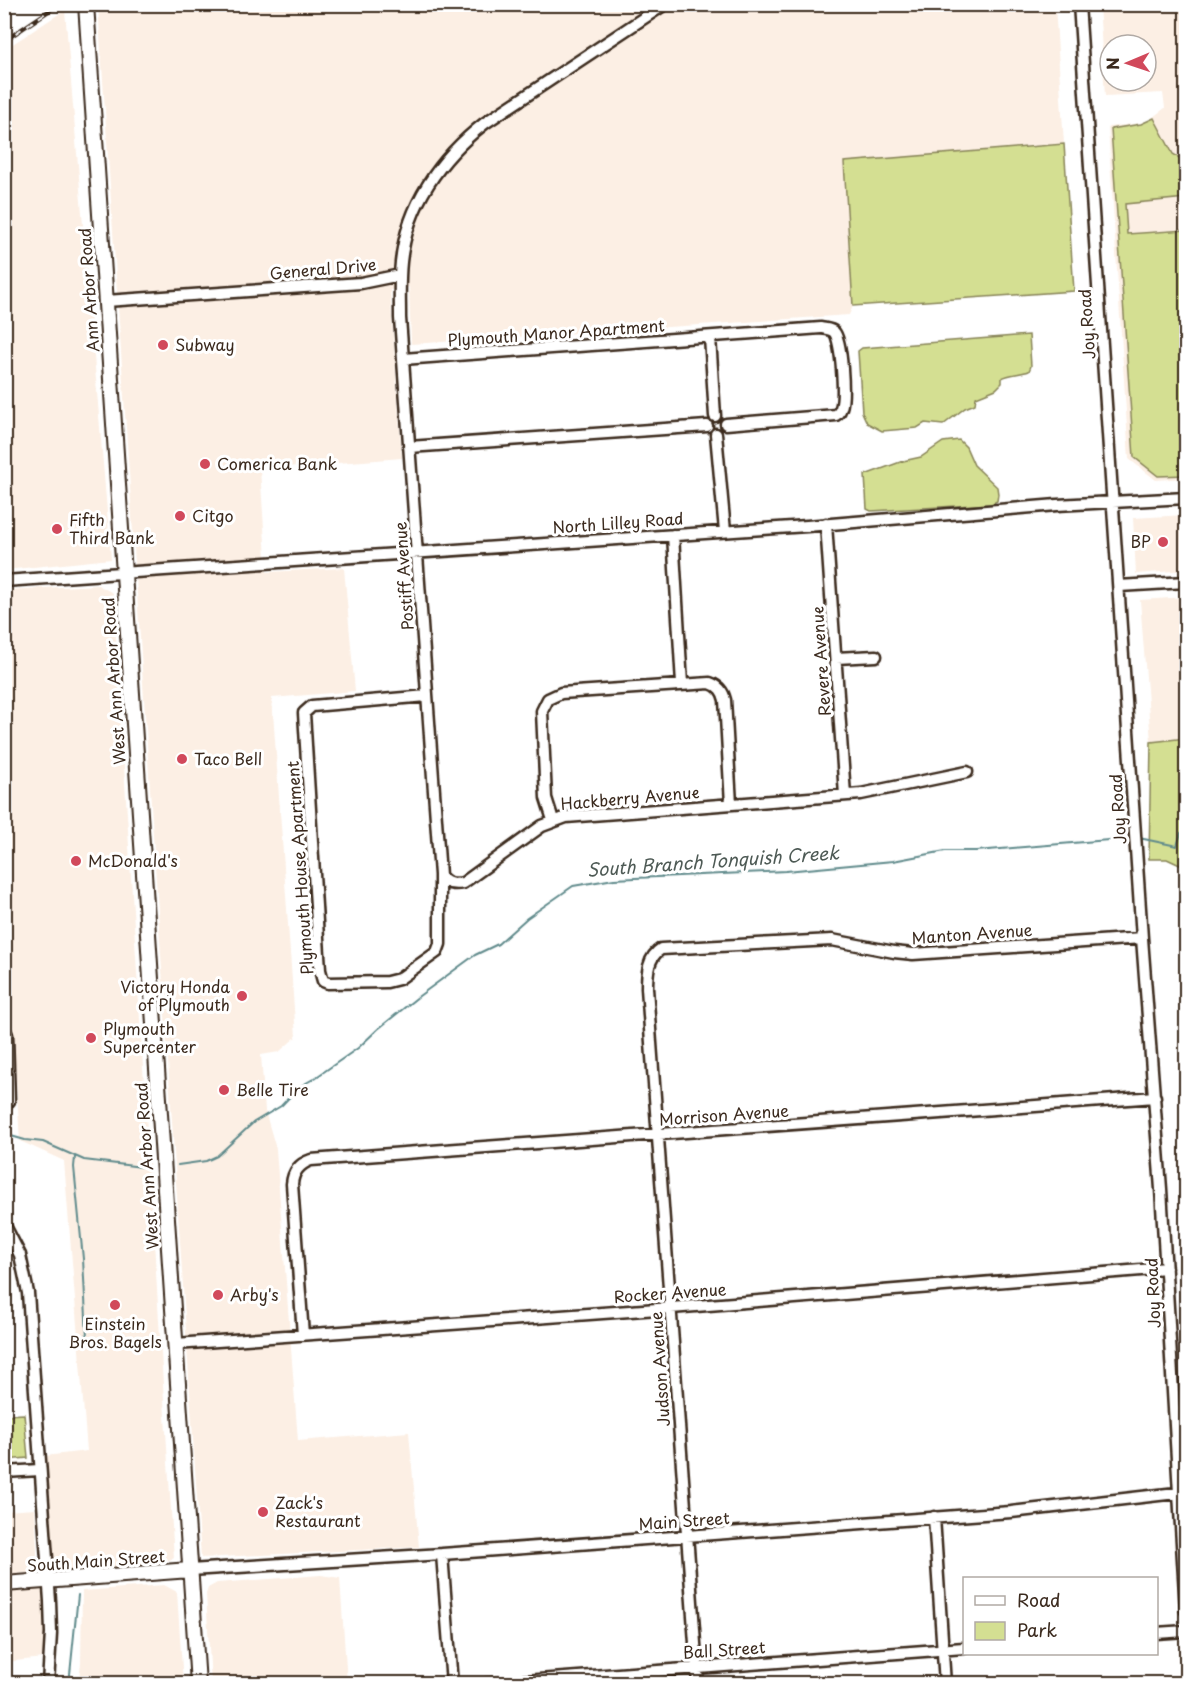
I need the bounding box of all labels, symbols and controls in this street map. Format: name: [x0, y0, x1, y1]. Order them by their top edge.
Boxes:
north arrow: [1098, 33, 1158, 93]
text: N: [1100, 57, 1124, 70]
street label: Ann Arbor Road: [72, 227, 104, 353]
street label: General Drive: [269, 251, 377, 285]
street label: Joy Road: [1072, 288, 1100, 360]
street label: Plymouth Manor Apartment: [446, 312, 666, 352]
place label: Subway: [175, 332, 234, 356]
marker: Subway: [156, 338, 170, 352]
place label: Comerica Bank: [217, 451, 338, 475]
marker: Comerica Bank: [198, 457, 212, 471]
place label: Citgo: [192, 503, 233, 527]
street label: North Lilley Road: [552, 505, 684, 539]
place label: Fifth Third Bank: [69, 507, 155, 549]
marker: Citgo: [173, 509, 187, 523]
street label: Postiff Avenue: [387, 521, 419, 631]
marker: Fifth Third Bank: [50, 522, 64, 536]
place label: BP: [1131, 529, 1151, 553]
marker: BP: [1156, 535, 1170, 549]
street label: West Ann Arbor Road: [95, 597, 131, 766]
street label: Revere Avenue: [804, 605, 836, 717]
place label: Taco Bell: [194, 746, 262, 770]
marker: Taco Bell: [175, 752, 189, 766]
street label: Plymouth House Apartment: [280, 760, 318, 976]
street label: Joy Road: [1103, 773, 1131, 845]
street label: Hackberry Avenue: [560, 779, 700, 815]
water label: South Branch Tonquish Creek: [586, 838, 841, 883]
place label: McDonald's: [88, 848, 178, 872]
marker: McDonald's: [69, 854, 83, 868]
street label: Manton Avenue: [911, 917, 1033, 949]
place label: Victory Honda of Plymouth: [120, 974, 230, 1016]
marker: Victory Honda of Plymouth: [235, 989, 249, 1003]
place label: Plymouth Supercenter: [103, 1016, 197, 1058]
marker: Plymouth Supercenter: [84, 1031, 98, 1045]
place label: Belle Tire: [236, 1077, 309, 1101]
street label: West Ann Arbor Road: [128, 1082, 164, 1251]
marker: Belle Tire: [217, 1083, 231, 1097]
street label: Morrison Avenue: [658, 1097, 790, 1131]
street label: Joy Road: [1138, 1257, 1166, 1329]
street label: Rocker Avenue: [613, 1276, 727, 1308]
place label: Arby's: [230, 1282, 279, 1306]
marker: Arby's: [211, 1288, 225, 1302]
marker: Einstein Bros. Bagels: [108, 1298, 122, 1312]
street label: Judson Avenue: [643, 1310, 675, 1427]
place label: Einstein Bros. Bagels: [68, 1311, 162, 1353]
place label: Zack's Restaurant: [275, 1490, 361, 1532]
marker: Zack's Restaurant: [256, 1505, 270, 1519]
street label: Main Street: [638, 1505, 731, 1535]
street label: South Main Street: [26, 1543, 166, 1577]
legend: [963, 1577, 1158, 1655]
text: Road: [1017, 1586, 1061, 1613]
text: Park: [1017, 1616, 1057, 1643]
street label: Ball Street: [682, 1634, 766, 1664]

